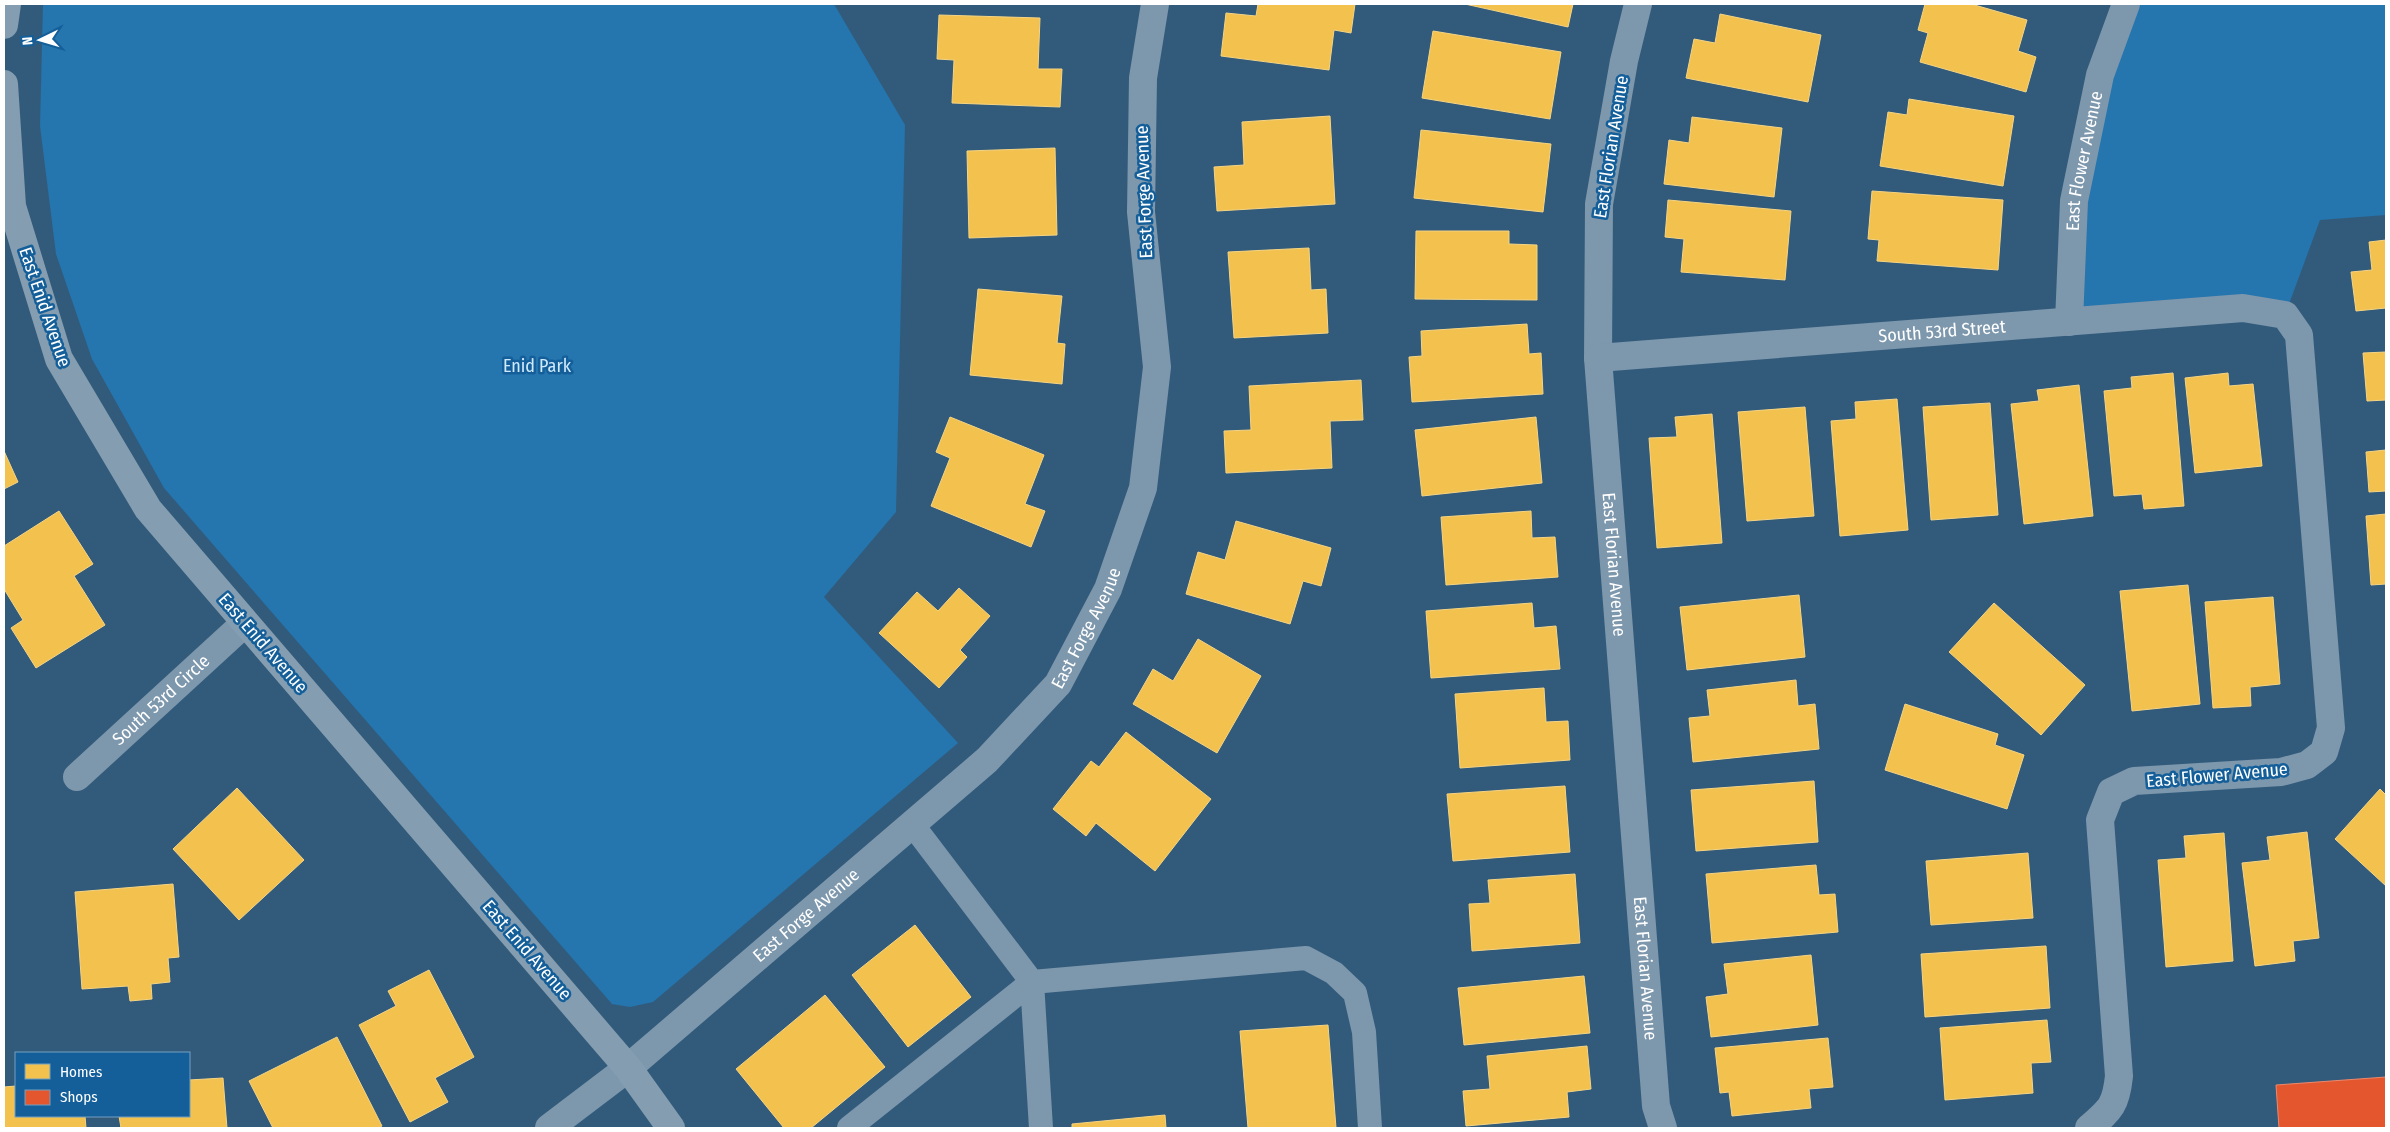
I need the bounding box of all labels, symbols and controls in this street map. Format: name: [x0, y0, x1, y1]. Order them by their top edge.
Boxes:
north arrow: [15, 15, 65, 65]
text: N: [19, 36, 36, 46]
street label: East Florian Avenue: [1589, 74, 1633, 220]
street label: East Flower Avenue: [2062, 89, 2107, 232]
street label: East Forge Avenue: [1131, 125, 1157, 259]
street label: East Enid Avenue: [14, 244, 76, 370]
street label: South 53rd Street: [1877, 315, 2007, 347]
park label: Enid Park: [503, 355, 572, 377]
street label: East Florian Avenue: [1597, 492, 1631, 637]
street label: East Forge Avenue: [1047, 565, 1126, 692]
street label: East Enid Avenue: [214, 589, 312, 697]
street label: South 53rd Circle: [108, 650, 214, 750]
street label: East Flower Avenue: [2145, 758, 2289, 792]
street label: East Forge Avenue: [749, 863, 864, 967]
street label: East Enid Avenue: [478, 896, 576, 1004]
street label: East Florian Avenue: [1629, 896, 1662, 1041]
legend: [15, 1052, 190, 1117]
text: Homes: [60, 1063, 102, 1081]
text: Shops: [60, 1088, 98, 1106]

